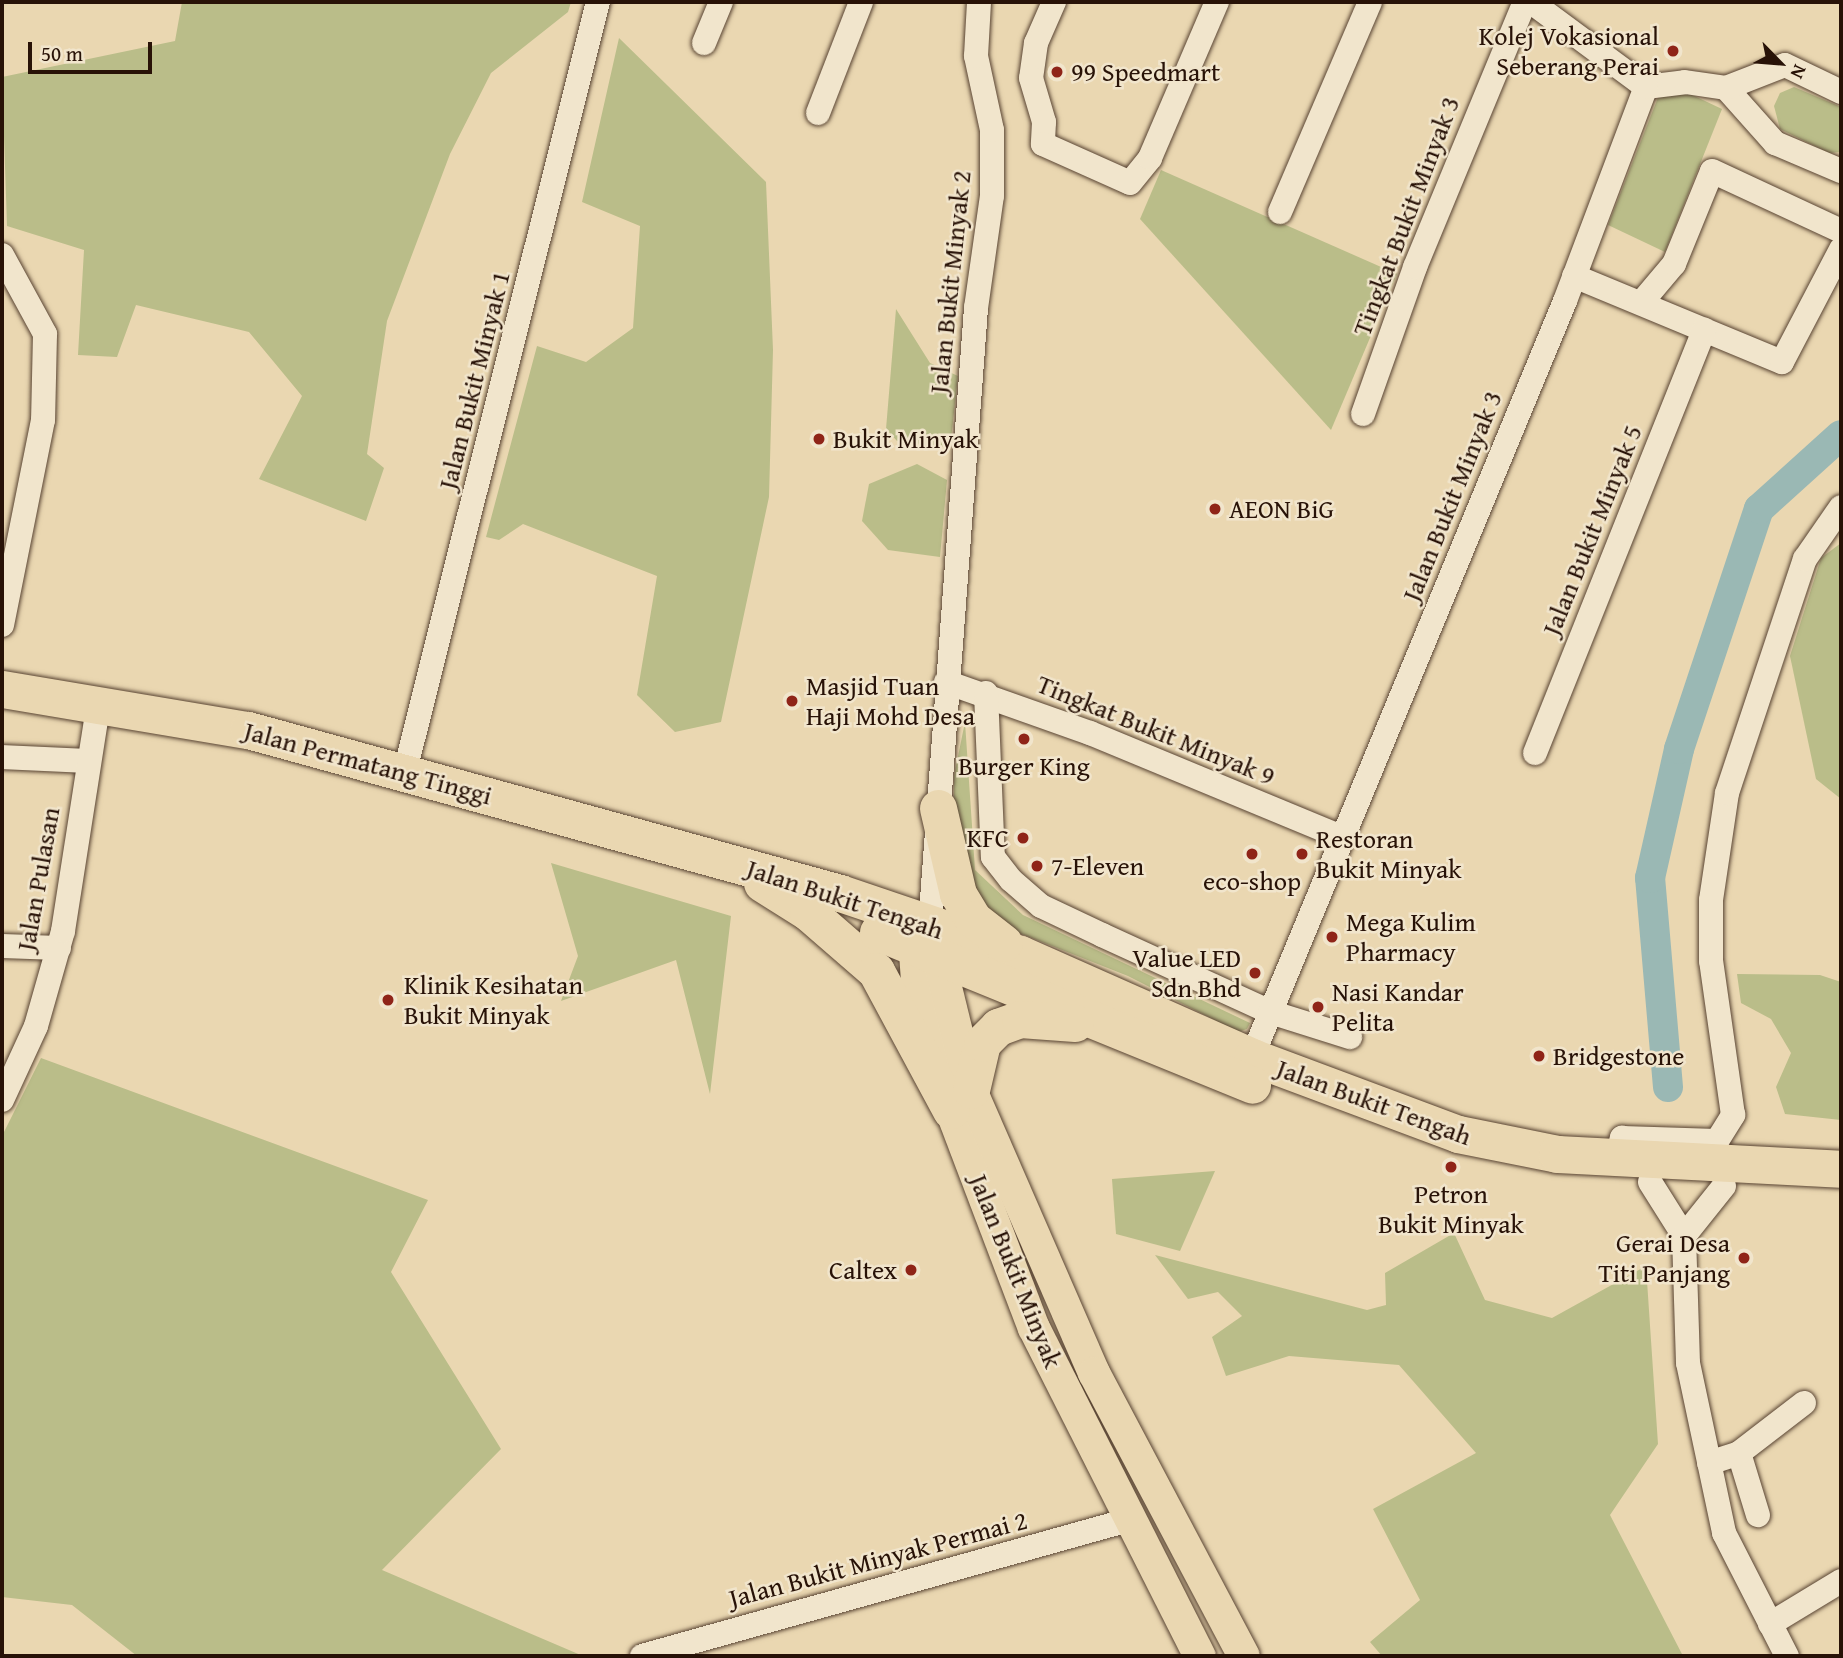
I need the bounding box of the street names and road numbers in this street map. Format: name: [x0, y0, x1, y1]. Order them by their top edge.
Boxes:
street label: Tingkat Bukit Minyak 3: [1346, 92, 1466, 340]
street label: Jalan Bukit Minyak 2: [923, 169, 977, 395]
street label: Jalan Bukit Minyak 1: [432, 267, 516, 493]
street label: Jalan Bukit Minyak 3: [1396, 386, 1508, 606]
street label: Jalan Bukit Minyak 5: [1536, 420, 1648, 640]
street label: Tingkat Bukit Minyak 9: [1033, 668, 1279, 792]
street label: Jalan Permatang Tinggi: [241, 715, 495, 811]
street label: Jalan Pulasan: [10, 805, 66, 953]
street label: Jalan Bukit Tengah: [743, 853, 947, 945]
street label: Jalan Bukit Tengah: [1272, 1052, 1476, 1152]
street label: Jalan Bukit Minyak: [963, 1170, 1069, 1372]
street label: Jalan Bukit Minyak Permai 2: [725, 1504, 1031, 1614]

